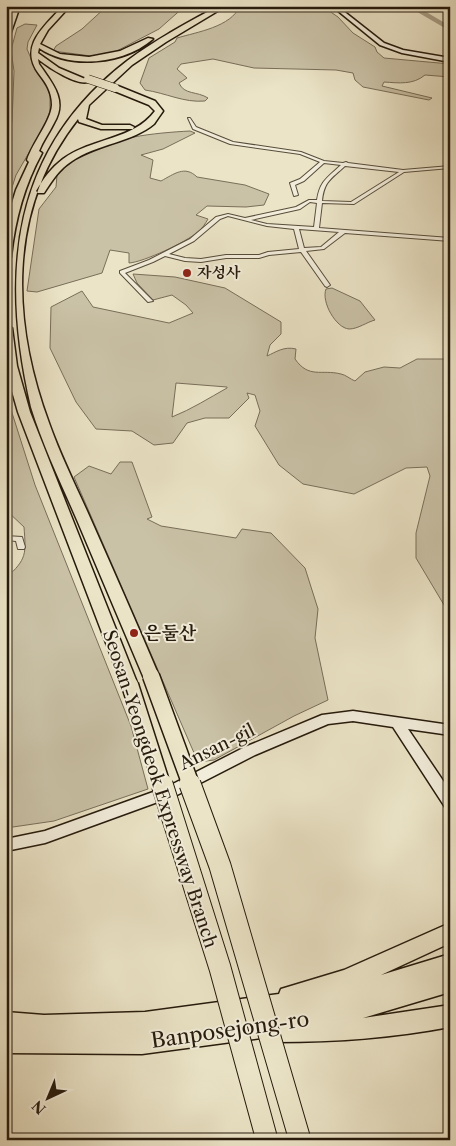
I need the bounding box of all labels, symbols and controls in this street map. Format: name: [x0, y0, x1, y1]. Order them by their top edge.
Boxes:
place label: 자성사: [197, 263, 241, 282]
marker: 자성사: [181, 267, 193, 279]
place label: 은둘산: [144, 622, 197, 644]
street label: Seosan-Yeongdeok Expressway Branch: [98, 627, 222, 951]
marker: 은둘산: [128, 627, 140, 639]
street label: Ansan-gil: [175, 719, 259, 775]
street label: Banposejong-ro: [149, 1006, 311, 1053]
north arrow: [22, 1074, 72, 1124]
text: N: [28, 1097, 50, 1118]

